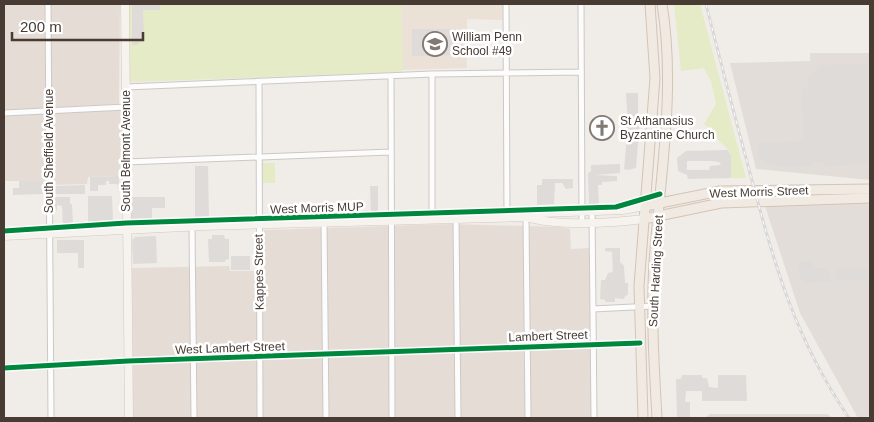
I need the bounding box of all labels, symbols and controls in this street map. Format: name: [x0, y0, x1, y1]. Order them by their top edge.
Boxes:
scale bar: [12, 10, 144, 42]
text: 200 m: [20, 18, 62, 35]
place label: William Penn School #49: [452, 30, 522, 58]
school or university icon: William Penn School #49: [422, 31, 448, 57]
street label: South Sheffield Avenue: [42, 89, 56, 213]
street label: South Belmont Avenue: [119, 90, 133, 212]
place label: St Athanasius Byzantine Church: [620, 114, 715, 142]
church icon: St Athanasius Byzantine Church: [589, 115, 615, 141]
street label: West Morris Street: [709, 183, 809, 201]
street label: West Morris MUP: [270, 199, 364, 217]
street label: South Harding Street: [646, 214, 666, 327]
street label: Kappes Street: [251, 233, 267, 310]
street label: Lambert Street: [508, 328, 589, 344]
street label: West Lambert Street: [175, 339, 286, 357]

